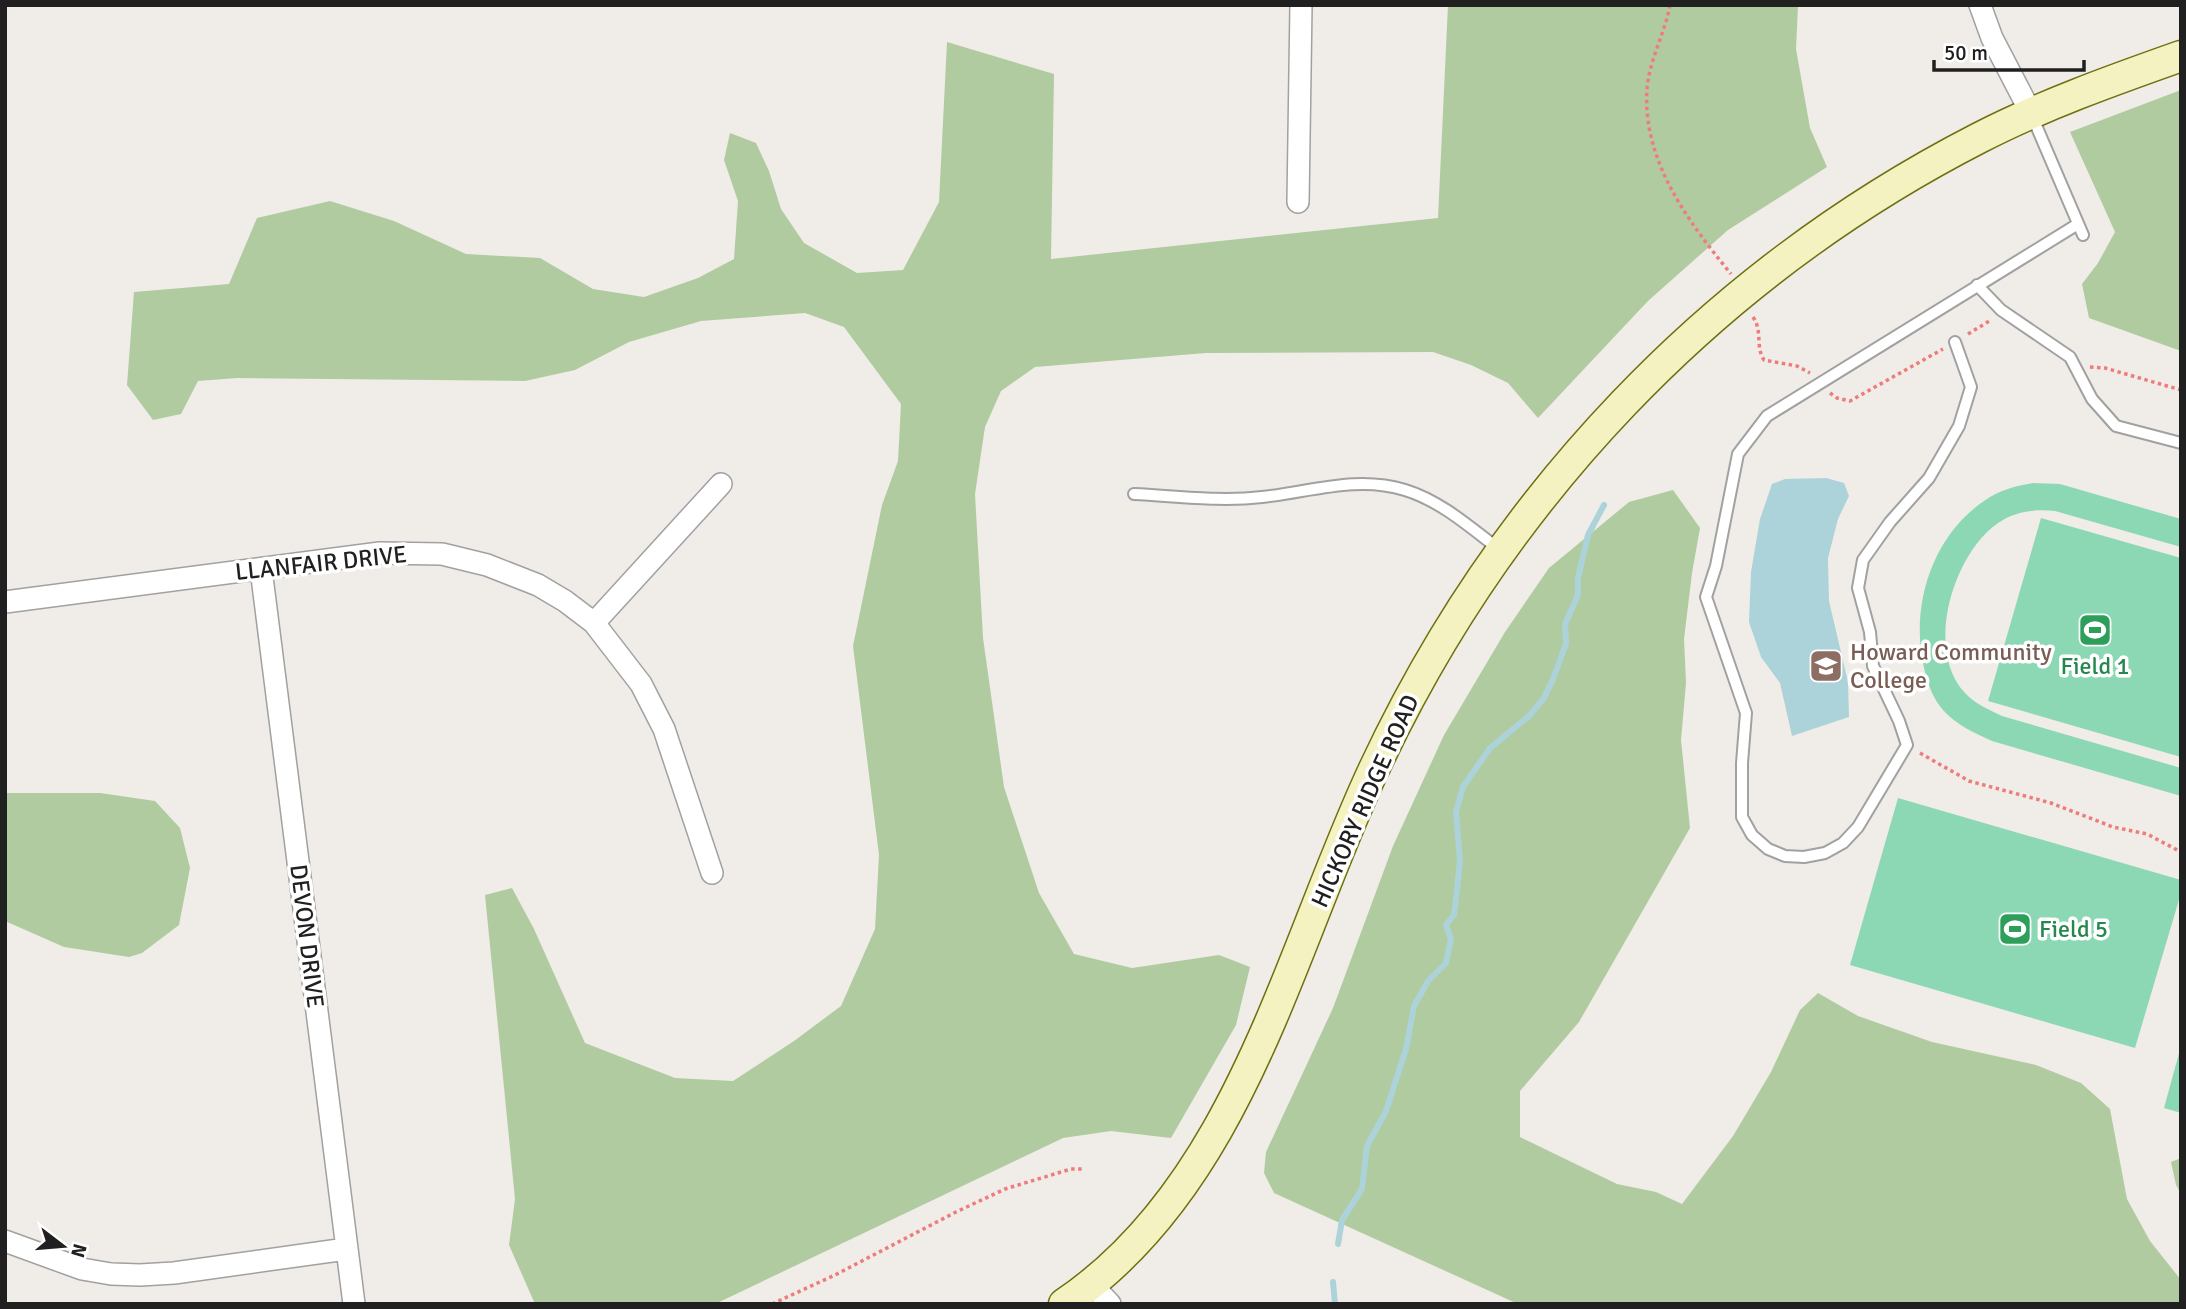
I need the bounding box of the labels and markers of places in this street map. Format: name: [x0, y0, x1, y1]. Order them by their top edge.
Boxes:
sports icon: Field 1: [2076, 611, 2114, 649]
place label: Howard Community College: [1850, 637, 2052, 695]
school or university icon: Howard Community College: [1807, 647, 1845, 685]
place label: Field 1: [2061, 651, 2129, 681]
sports icon: Field 5: [1996, 910, 2034, 948]
place label: Field 5: [2039, 914, 2108, 944]

